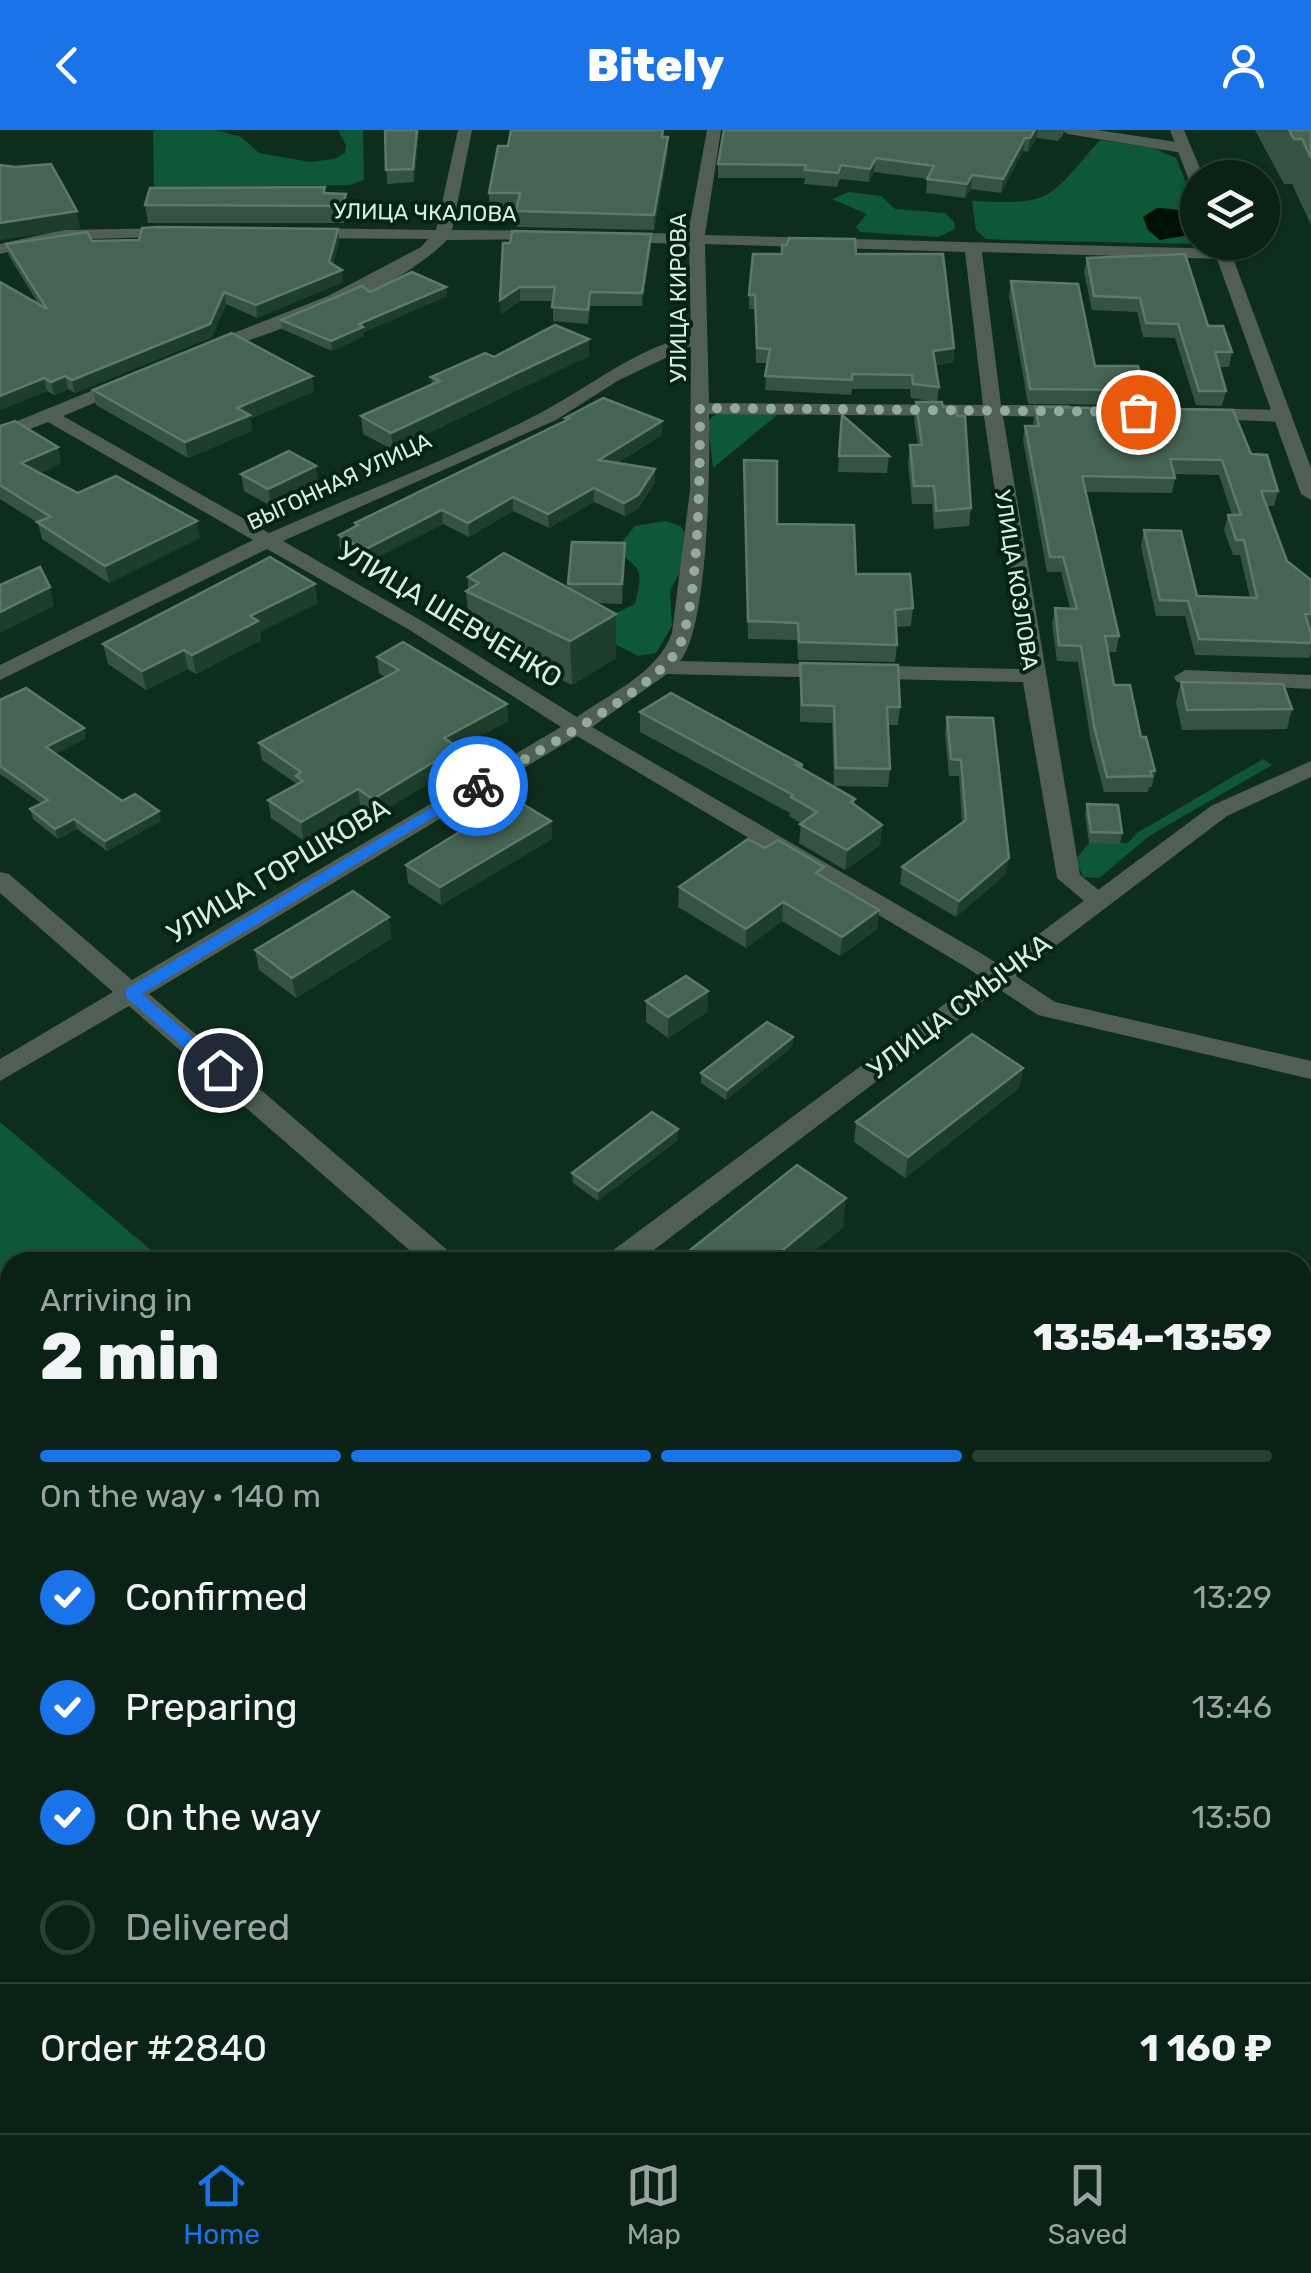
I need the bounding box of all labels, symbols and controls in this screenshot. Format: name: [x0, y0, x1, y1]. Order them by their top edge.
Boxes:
icon: back: [40, 38, 95, 93]
icon: person: [1216, 38, 1271, 93]
text: Bitely: [587, 39, 724, 92]
map controls: [1180, 160, 1280, 260]
button: layers: [1180, 160, 1280, 260]
street label: УЛИЦА ЧКАЛОВА: [333, 197, 517, 228]
street label: УЛИЦА КИРОВА: [665, 213, 692, 383]
pin: [1096, 370, 1181, 455]
icon: bag: [1111, 385, 1166, 440]
street label: ВЫГОННАЯ УЛИЦА: [243, 427, 436, 536]
street label: УЛИЦА КОЗЛОВА: [989, 488, 1044, 672]
street label: УЛИЦА ШЕВЧЕНКО: [332, 534, 568, 694]
courier: [428, 736, 528, 836]
icon: bike: [451, 759, 506, 814]
street label: УЛИЦА ГОРШКОВА: [161, 791, 396, 950]
street label: УЛИЦА СМЫЧКА: [861, 927, 1058, 1086]
pin: [178, 1028, 263, 1113]
icon: home: [193, 1043, 248, 1098]
text: Arriving in: [40, 1281, 192, 1319]
text: 13:54–13:59: [1033, 1314, 1272, 1360]
text: 2 min: [40, 1318, 220, 1395]
text: On the way · 140 m: [40, 1477, 321, 1515]
icon: check: [40, 1570, 95, 1625]
text: Confirmed: [125, 1574, 308, 1620]
text: 13:29: [1193, 1578, 1272, 1616]
icon: check: [40, 1680, 95, 1735]
text: Preparing: [125, 1684, 298, 1730]
text: 13:46: [1192, 1688, 1272, 1726]
icon: check: [40, 1790, 95, 1845]
text: On the way: [125, 1794, 321, 1840]
text: 13:50: [1192, 1798, 1272, 1836]
text: Delivered: [125, 1904, 290, 1950]
text: Order #2840: [40, 2025, 267, 2071]
text: 1 160 ₽: [1140, 2025, 1272, 2071]
tab: Home: [183, 2158, 260, 2251]
tab: Map: [626, 2158, 681, 2251]
tab: Saved: [1048, 2158, 1128, 2251]

